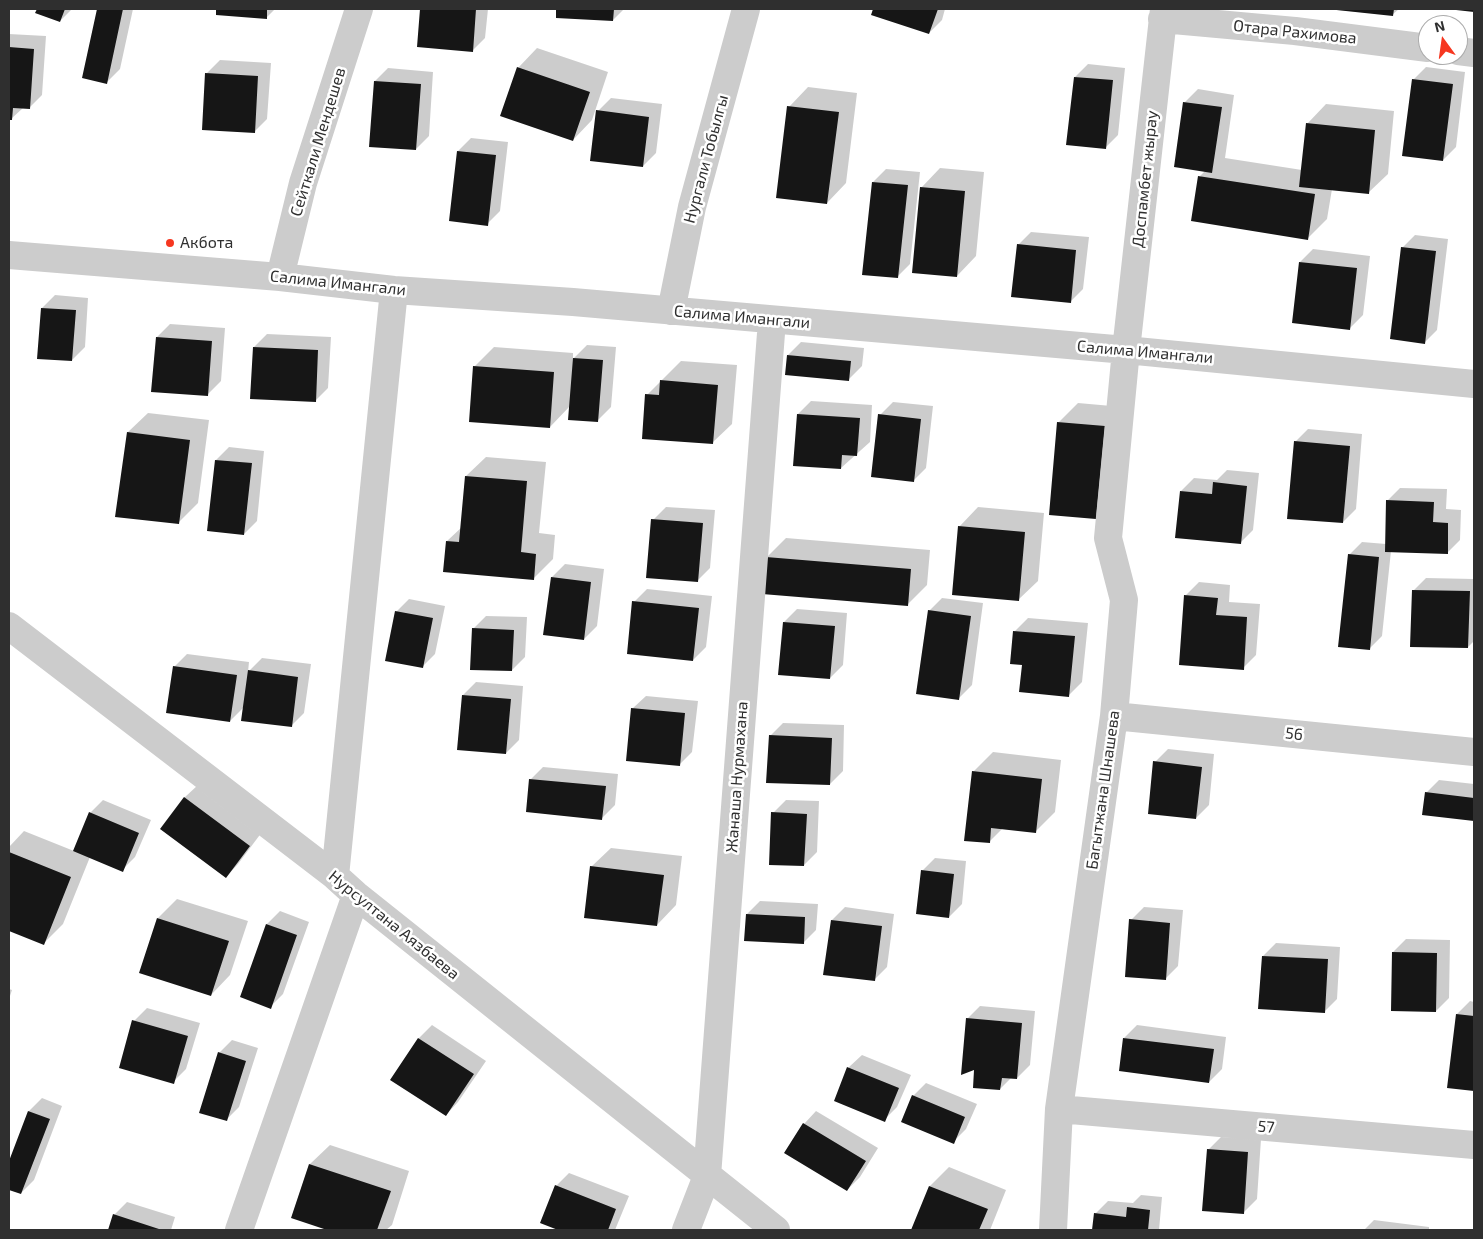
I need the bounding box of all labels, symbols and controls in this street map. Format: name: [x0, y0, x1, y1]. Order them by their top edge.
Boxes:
north arrow: [1418, 15, 1468, 65]
street label: Отара Рахимова: [1232, 16, 1358, 48]
text: N: [1433, 16, 1446, 35]
street label: Сейткали Мендешев: [286, 65, 350, 219]
street label: Нургали Тобылгы: [680, 93, 732, 225]
street label: Доспамбет жырау: [1128, 109, 1162, 249]
place label: Акбота: [180, 233, 233, 253]
marker: Акбота: [164, 237, 176, 249]
street label: Салима Имангали: [269, 266, 407, 300]
street label: Салима Имангали: [673, 301, 811, 333]
street label: Салима Имангали: [1076, 336, 1214, 368]
street label: Жанаша Нурмахана: [722, 701, 752, 853]
street label: Багытжана Шнашева: [1082, 709, 1124, 871]
street label: 56: [1284, 724, 1304, 744]
street label: Нурсултана Аязбаева: [325, 866, 463, 984]
street label: 57: [1257, 1117, 1275, 1137]

